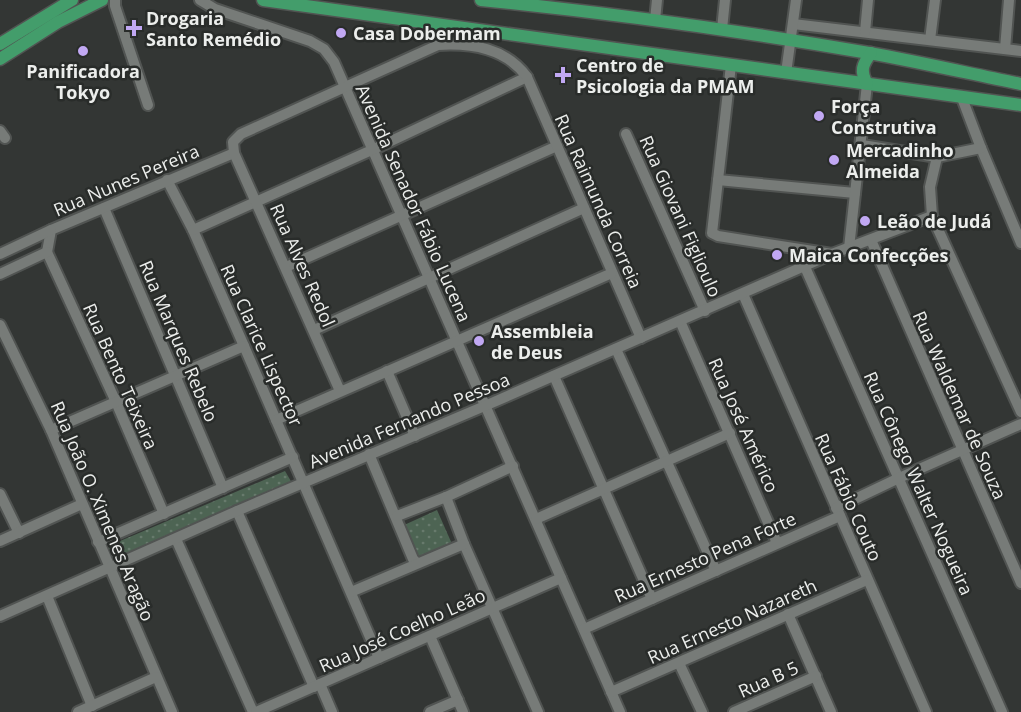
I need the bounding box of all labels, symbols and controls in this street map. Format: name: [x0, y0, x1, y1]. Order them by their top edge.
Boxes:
place label: Drogaria Santo Remédio: [146, 6, 281, 51]
marker: Drogaria Santo Remédio: [127, 21, 141, 35]
place label: Casa Dobermam: [353, 21, 501, 45]
marker: Casa Dobermam: [334, 26, 348, 40]
marker: Panificadora Tokyo: [76, 44, 90, 58]
place label: Centro de Psicologia da PMAM: [576, 53, 755, 98]
place label: Panificadora Tokyo: [26, 59, 140, 104]
marker: Centro de Psicologia da PMAM: [554, 66, 572, 84]
street label: Avenida Senador Fábio Lucena: [351, 81, 477, 325]
place label: Força Construtiva: [831, 94, 937, 139]
marker: Força Construtiva: [812, 109, 826, 123]
street label: Rua Raimunda Correia: [550, 110, 648, 292]
street label: Rua Giovani Figlioulo: [635, 131, 727, 301]
street label: Rua Nunes Pereira: [49, 138, 203, 222]
place label: Mercadinho Almeida: [846, 138, 954, 183]
marker: Mercadinho Almeida: [827, 153, 841, 167]
street label: Rua Alves Redol: [265, 199, 341, 331]
place label: Leão de Judá: [877, 209, 991, 233]
marker: Leão de Judá: [858, 214, 872, 228]
place label: Maica Confecções: [789, 243, 948, 267]
marker: Maica Confecções: [770, 248, 784, 262]
street label: Rua Marques Rebelo: [134, 256, 224, 426]
street label: Rua Clarice Lispector: [215, 260, 309, 430]
street label: Rua Bento Teixeira: [78, 299, 164, 453]
street label: Rua Waldemar de Souza: [908, 307, 1012, 503]
place label: Assembleia de Deus: [491, 319, 594, 364]
marker: Assembleia de Deus: [472, 334, 486, 348]
street label: Rua José Américo: [703, 354, 785, 496]
street label: Avenida Fernando Pessoa: [305, 367, 513, 473]
street label: Rua Cônego Walter Nogueira: [859, 367, 979, 599]
street label: Rua João O. Ximenes Aragão: [46, 397, 160, 625]
street label: Rua Fábio Couto: [810, 429, 888, 565]
street label: Rua Ernesto Pena Forte: [610, 506, 800, 608]
street label: Rua Ernesto Nazareth: [644, 573, 820, 669]
street label: Rua José Coelho Leão: [315, 583, 489, 677]
street label: Rua B 5: [734, 655, 802, 703]

